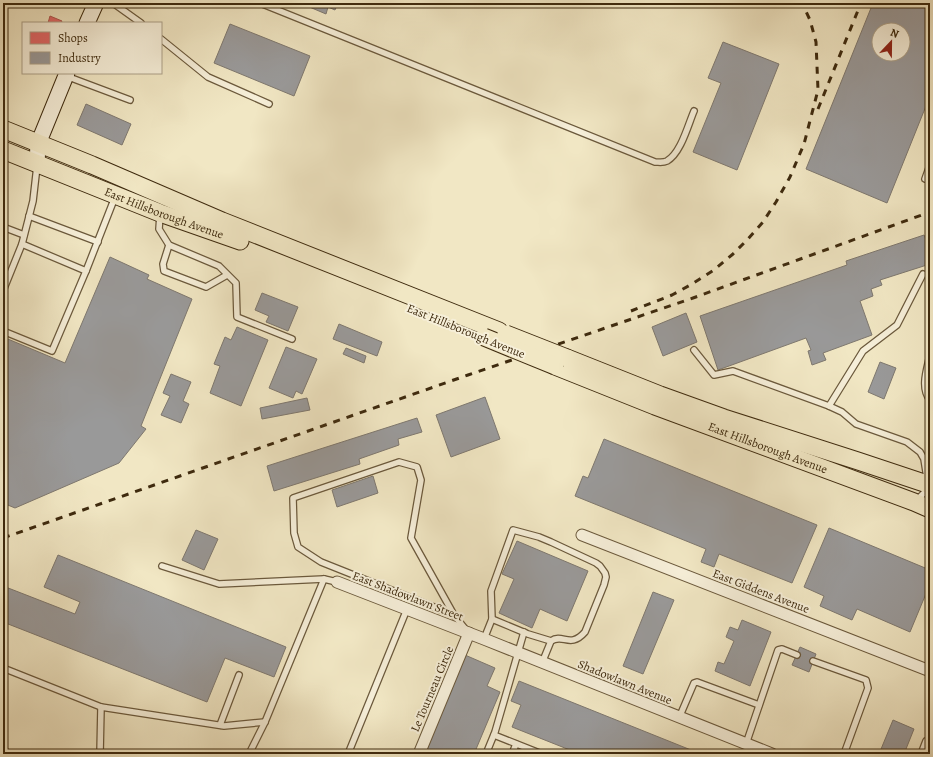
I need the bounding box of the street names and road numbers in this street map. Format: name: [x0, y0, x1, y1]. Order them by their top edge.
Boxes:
street label: East Hillsborough Avenue: [102, 183, 226, 243]
street label: East Hillsborough Avenue: [405, 300, 527, 362]
street label: East Hillsborough Avenue: [706, 418, 830, 477]
street label: East Giddens Avenue: [710, 565, 812, 617]
street label: East Shadowlawn Street: [350, 567, 466, 625]
street label: Le Tourneau Circle: [407, 644, 457, 734]
street label: Shadowlawn Avenue: [575, 656, 675, 708]

